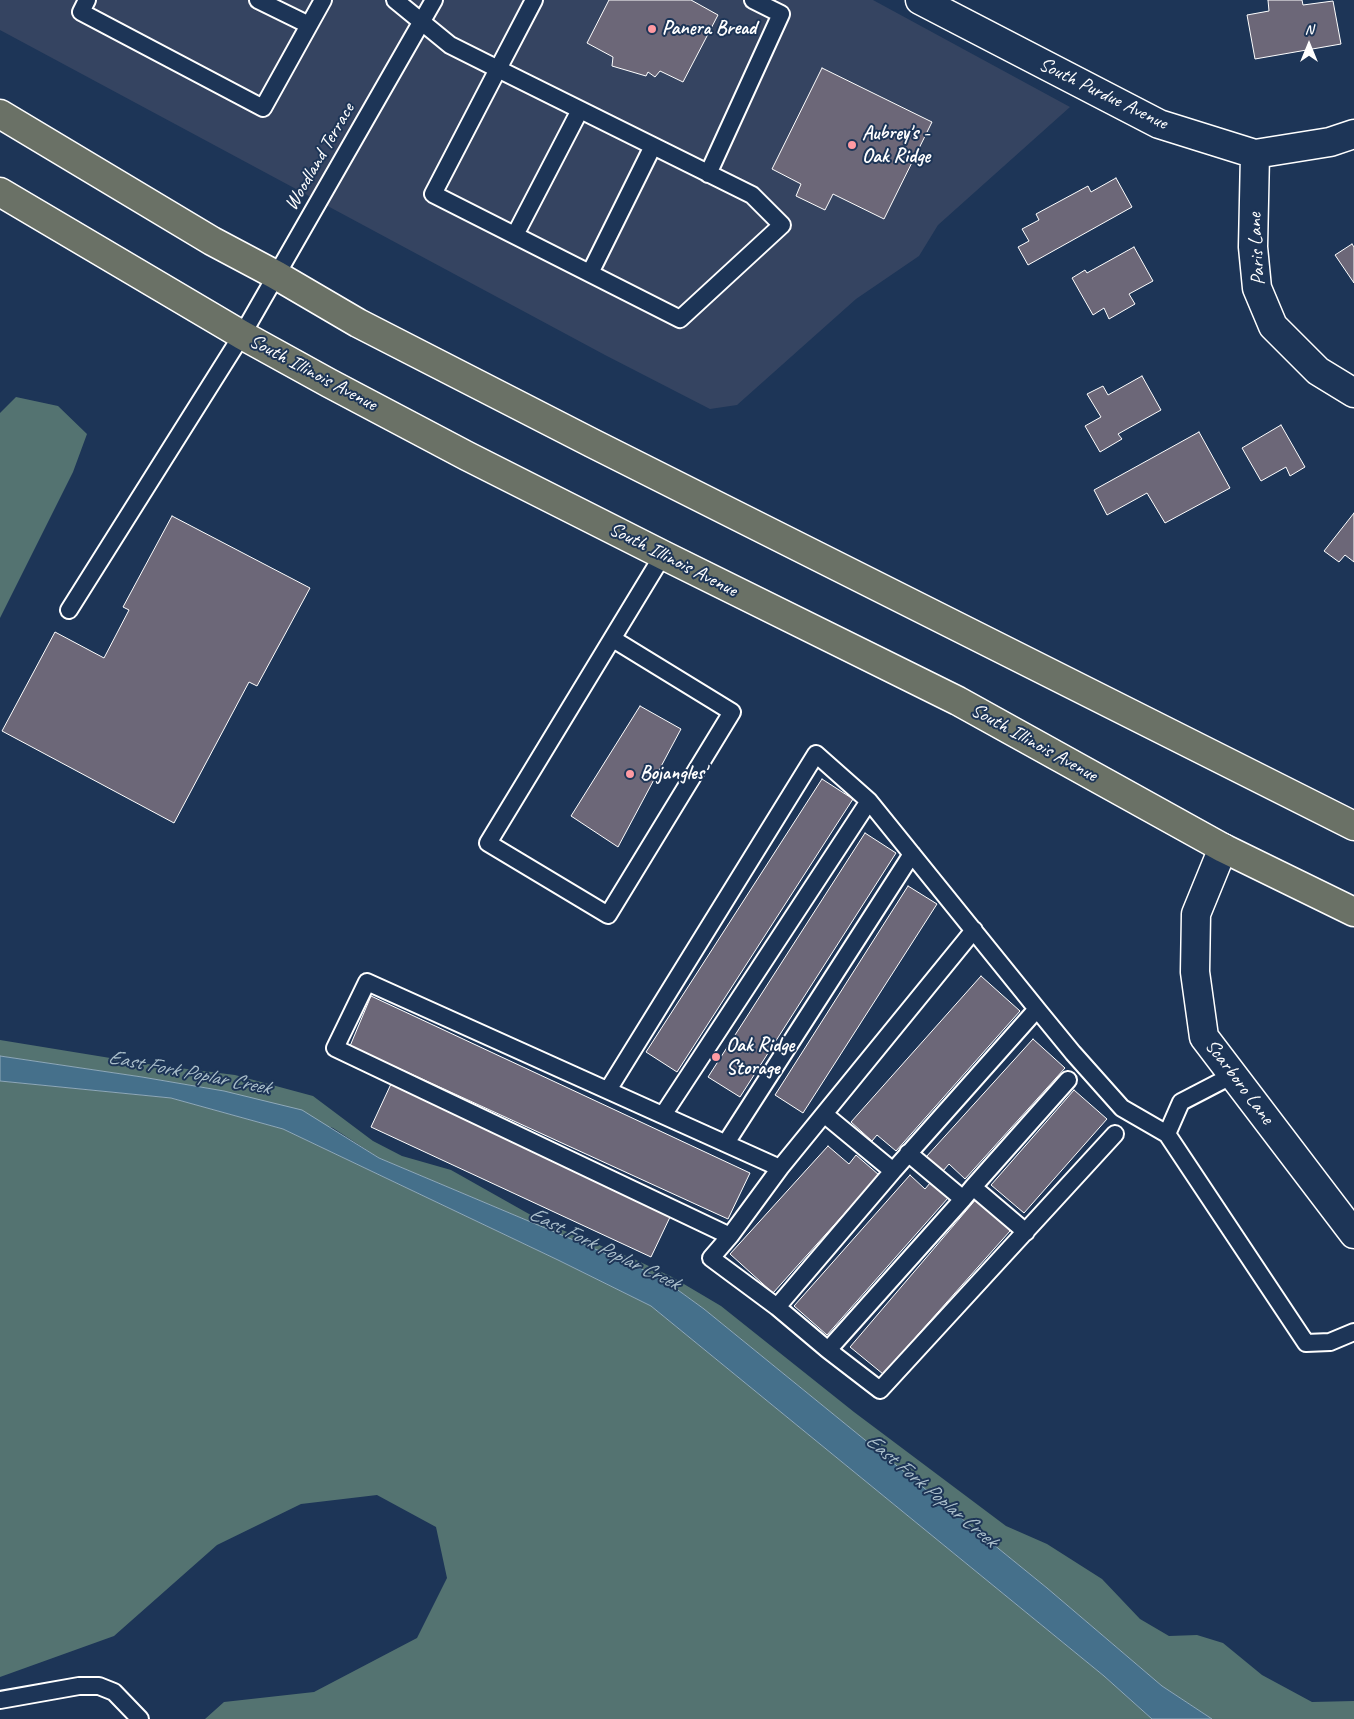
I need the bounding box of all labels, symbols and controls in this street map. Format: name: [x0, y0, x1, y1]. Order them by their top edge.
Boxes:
place label: Panera Bread: [662, 17, 756, 41]
north arrow: [1284, 20, 1334, 70]
text: N: [1305, 21, 1313, 38]
marker: Panera Bread: [646, 23, 658, 35]
street label: South Purdue Avenue: [1035, 52, 1171, 136]
street label: Woodland Terrace: [280, 99, 360, 215]
place label: Aubrey's - Oak Ridge: [862, 122, 930, 169]
marker: Aubrey's - Oak Ridge: [846, 139, 858, 151]
street label: Paris Lane: [1243, 212, 1271, 286]
street label: South Illinois Avenue: [245, 329, 381, 417]
street label: South Illinois Avenue: [605, 517, 741, 603]
street label: South Illinois Avenue: [967, 698, 1101, 788]
place label: Bojangles': [640, 762, 706, 786]
marker: Bojangles': [624, 768, 636, 780]
place label: Oak Ridge Storage: [726, 1034, 794, 1081]
street label: Scarboro Lane: [1199, 1035, 1279, 1129]
water label: East Fork Poplar Creek: [106, 1045, 272, 1101]
marker: Oak Ridge Storage: [710, 1051, 722, 1063]
water label: East Fork Poplar Creek: [525, 1202, 683, 1296]
water label: East Fork Poplar Creek: [860, 1429, 1002, 1553]

